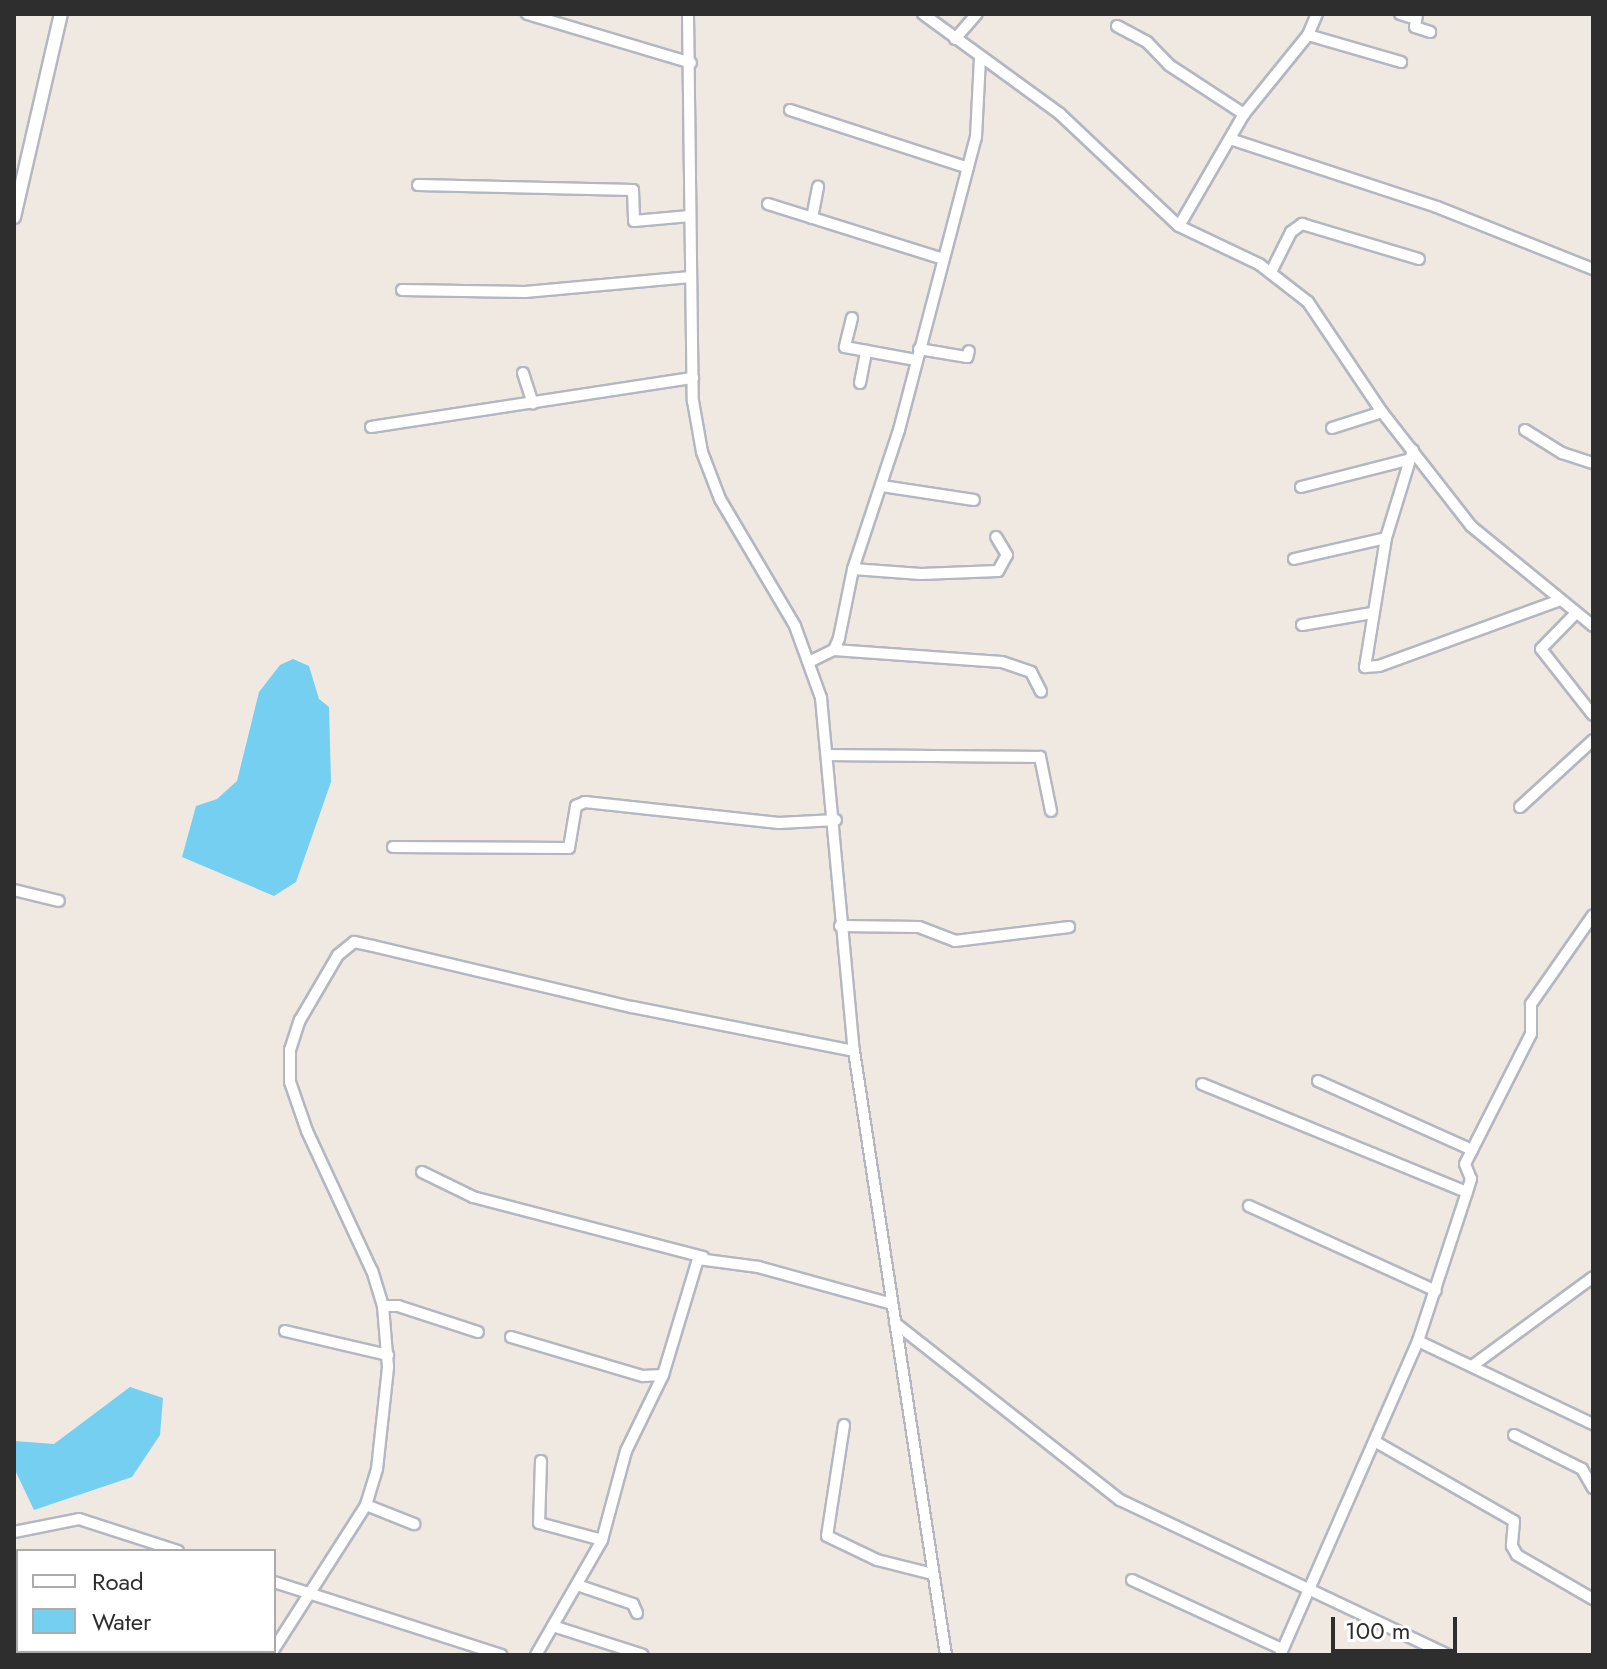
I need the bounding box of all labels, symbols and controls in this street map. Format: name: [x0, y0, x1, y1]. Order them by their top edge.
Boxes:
legend: [16, 1549, 276, 1653]
text: Road: [92, 1564, 144, 1599]
scale bar: [1335, 1601, 1461, 1651]
text: Water: [92, 1604, 151, 1639]
text: 100 m: [1345, 1613, 1411, 1648]

